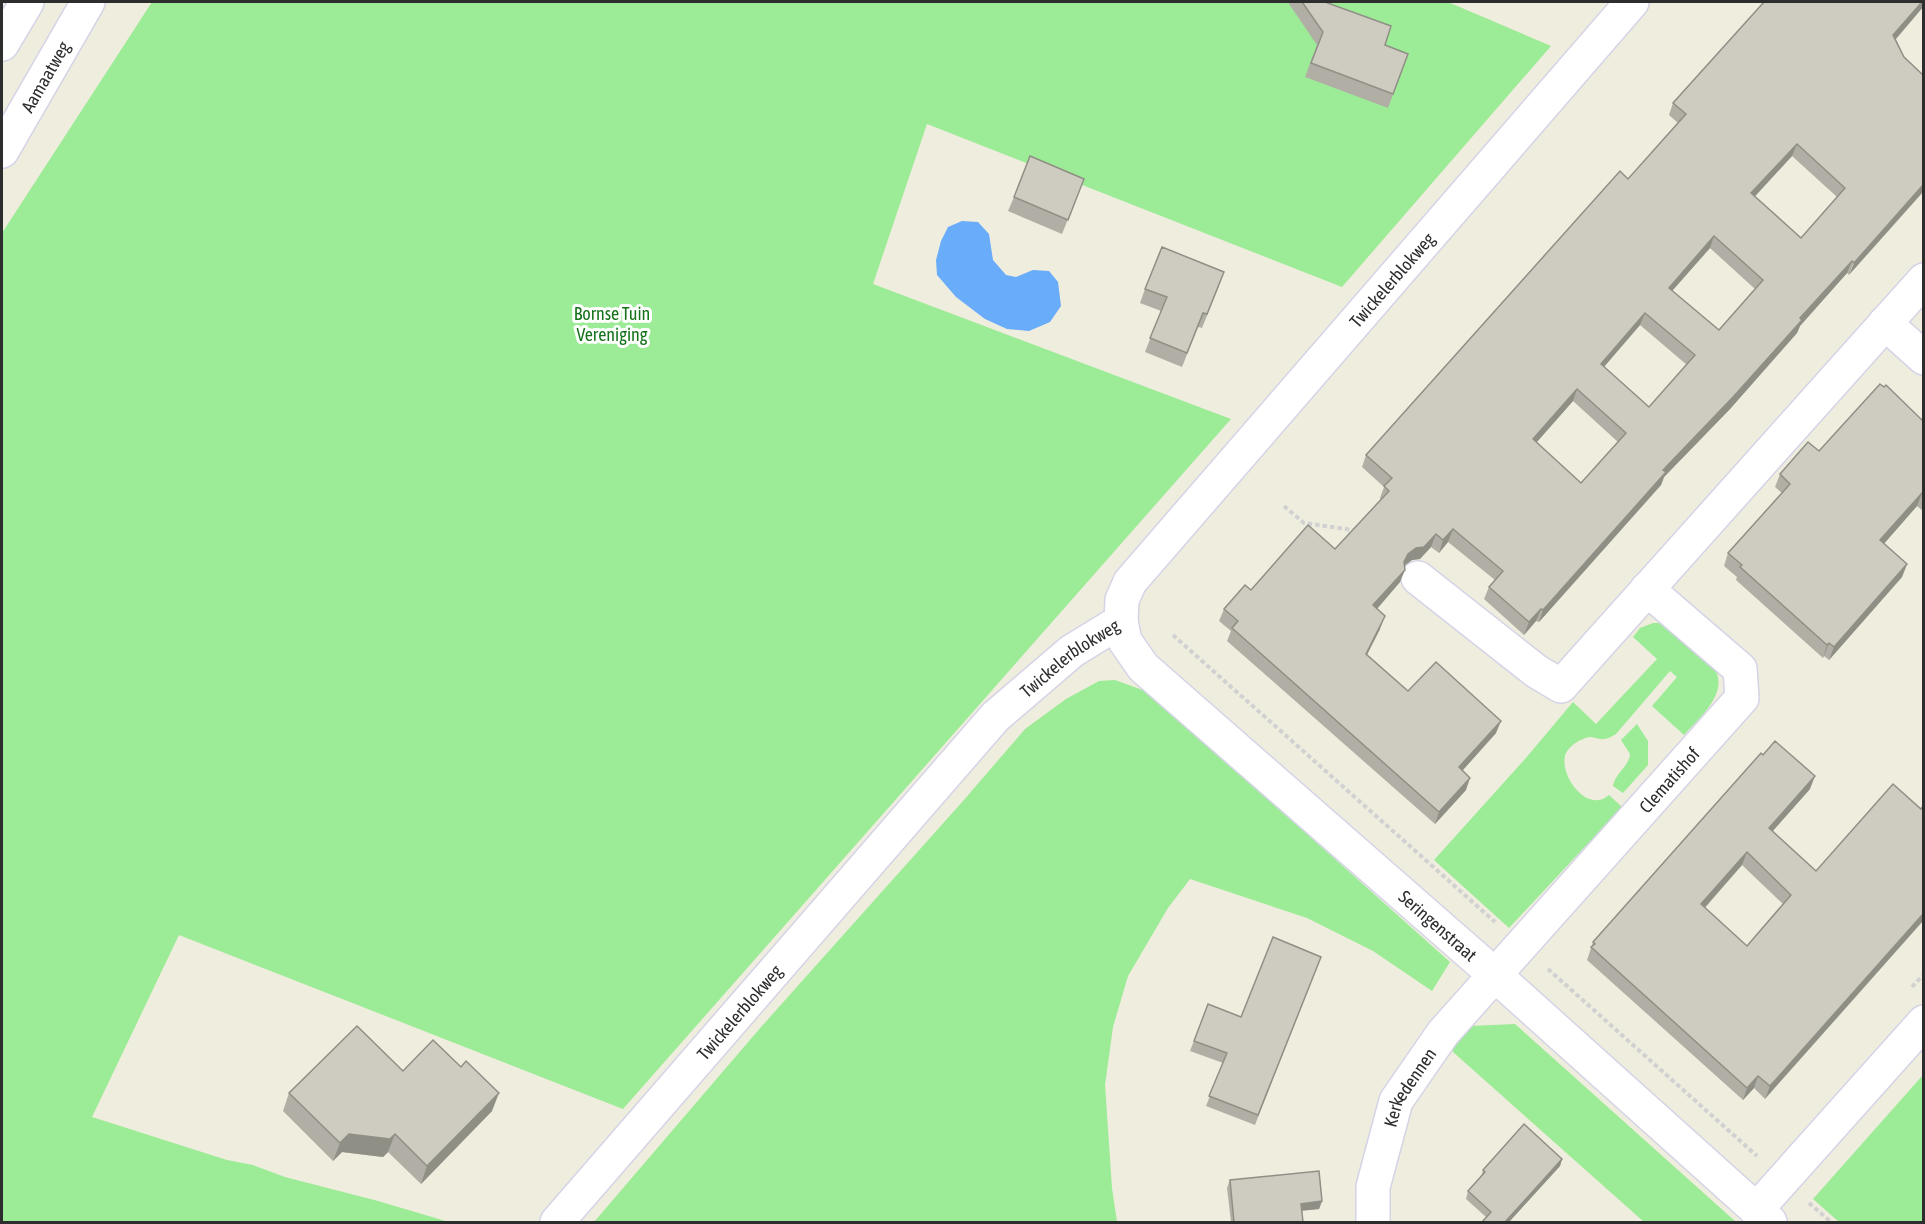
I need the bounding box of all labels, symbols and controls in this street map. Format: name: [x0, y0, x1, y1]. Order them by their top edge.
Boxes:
street label: Aamaatweg: [16, 37, 74, 116]
street label: Twickelerblokweg: [1345, 228, 1439, 332]
park label: Bornse Tuin Vereniging: [574, 303, 650, 345]
street label: Twickelerblokweg: [1016, 614, 1123, 701]
street label: Clematishof: [1634, 743, 1703, 817]
street label: Seringenstraat: [1395, 886, 1481, 965]
street label: Twickelerblokweg: [692, 960, 786, 1064]
street label: Kerkedennen: [1379, 1044, 1440, 1129]

